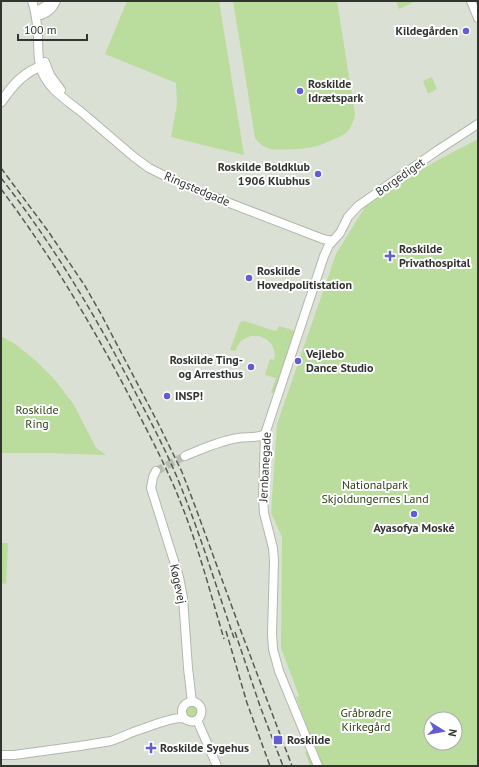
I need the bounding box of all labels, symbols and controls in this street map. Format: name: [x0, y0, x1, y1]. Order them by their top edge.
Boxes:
scale bar: [18, 16, 87, 42]
text: 100 m: [24, 22, 57, 37]
place label: Kildegården: [396, 23, 458, 38]
marker: Kildegården: [461, 26, 471, 36]
place label: Roskilde Idrætspark: [308, 76, 363, 105]
marker: Roskilde Idrætspark: [295, 86, 305, 96]
street label: Borgediget: [372, 154, 427, 199]
place label: Roskilde Boldklub 1906 Klubhus: [218, 159, 311, 188]
street label: Ringstedgade: [162, 168, 232, 209]
marker: Roskilde Boldklub 1906 Klubhus: [313, 169, 323, 179]
place label: Roskilde Privathospital: [399, 241, 471, 270]
marker: Roskilde Privathospital: [384, 250, 396, 262]
place label: Roskilde Hovedpolitistation: [257, 263, 352, 292]
marker: Roskilde Hovedpolitistation: [244, 273, 254, 283]
place label: Vejlebo Dance Studio: [305, 346, 374, 375]
place label: Roskilde Ting- og Arresthus: [170, 352, 243, 381]
marker: Vejlebo Dance Studio: [293, 356, 303, 366]
marker: Roskilde Ting- og Arresthus: [246, 362, 256, 372]
place label: INSP!: [175, 388, 203, 403]
marker: INSP!: [162, 391, 172, 401]
park label: Roskilde Ring: [15, 402, 59, 431]
street label: Jernbanegade: [255, 432, 274, 503]
park label: Nationalpark Skjoldungernes Land: [321, 477, 429, 506]
marker: Ayasofya Moské: [409, 509, 419, 519]
place label: Ayasofya Moské: [373, 520, 455, 535]
street label: Køgevej: [167, 563, 190, 605]
park label: Gråbrødre Kirkegård: [340, 705, 392, 734]
north arrow: [423, 711, 463, 751]
text: N: [445, 728, 460, 738]
place label: Roskilde: [287, 732, 330, 747]
marker: Roskilde: [272, 734, 284, 746]
place label: Roskilde Sygehus: [160, 740, 249, 755]
marker: Roskilde Sygehus: [145, 742, 157, 754]

